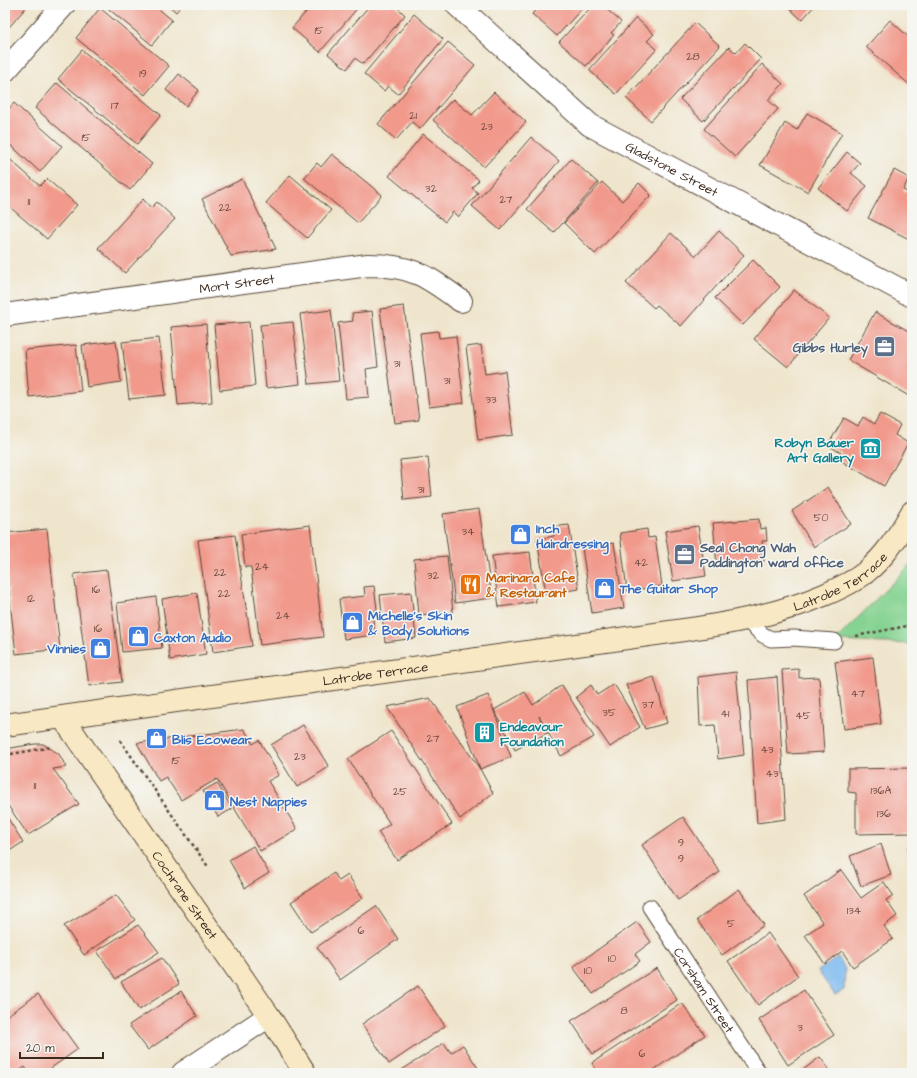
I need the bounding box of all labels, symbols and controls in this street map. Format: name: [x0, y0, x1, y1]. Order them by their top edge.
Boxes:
house number: 15: [314, 23, 324, 38]
house number: 28: [686, 49, 700, 64]
house number: 19: [139, 66, 147, 81]
house number: 17: [111, 98, 119, 113]
house number: 21: [409, 108, 417, 123]
house number: 23: [481, 119, 493, 134]
house number: 15: [81, 130, 91, 145]
street label: Gladstone Street: [622, 137, 722, 202]
house number: 32: [425, 181, 438, 196]
house number: 27: [499, 192, 513, 207]
house number: 11: [28, 194, 31, 209]
house number: 22: [219, 200, 232, 215]
street label: Mort Street: [198, 270, 277, 298]
office icon: Gibbs Hurley: [871, 334, 897, 360]
place label: Gibbs Hurley: [793, 339, 869, 358]
house number: 31: [393, 356, 401, 371]
house number: 31: [443, 373, 451, 388]
house number: 33: [485, 392, 497, 407]
place label: Robyn Bauer Art Gallery: [775, 434, 855, 468]
museum icon: Robyn Bauer Art Gallery: [857, 436, 883, 462]
house number: 31: [417, 482, 425, 497]
house number: 50: [814, 510, 828, 525]
place label: Inch Hairdressing: [536, 520, 609, 555]
shop icon: Inch Hairdressing: [508, 522, 534, 548]
house number: 34: [461, 524, 475, 539]
place label: Seal Chong Wah Paddington ward office: [699, 539, 844, 574]
office icon: Seal Chong Wah Paddington ward office: [672, 541, 698, 567]
street label: Latrobe Terrace: [791, 549, 892, 616]
house number: 42: [634, 555, 649, 570]
house number: 24: [255, 559, 269, 574]
house number: 22: [214, 565, 227, 580]
house number: 32: [427, 568, 440, 583]
place label: Marinara Cafe & Restaurant: [485, 569, 575, 602]
restaurant icon: Marinara Cafe & Restaurant: [457, 571, 483, 597]
shop icon: The Guitar Shop: [592, 575, 618, 601]
place label: The Guitar Shop: [619, 580, 719, 599]
house number: 16: [92, 582, 100, 597]
house number: 22: [218, 586, 231, 601]
house number: 12: [27, 591, 36, 606]
place label: Michelle's Skin & Body Solutions: [367, 607, 470, 641]
house number: 24: [276, 608, 290, 623]
shop icon: Michelle's Skin & Body Solutions: [339, 609, 365, 635]
house number: 16: [94, 621, 102, 636]
shop icon: Caxton Audio: [126, 624, 152, 650]
place label: Caxton Audio: [154, 629, 232, 647]
shop icon: Vinnies: [88, 635, 114, 661]
place label: Vinnies: [46, 640, 86, 658]
street label: Latrobe Terrace: [322, 658, 429, 690]
house number: 47: [851, 686, 865, 701]
house number: 37: [642, 697, 654, 712]
house number: 35: [602, 705, 616, 720]
house number: 41: [721, 706, 730, 721]
house number: 45: [795, 708, 811, 723]
place label: Endeavour Foundation: [500, 718, 564, 751]
building icon: Endeavour Foundation: [471, 720, 497, 746]
shop icon: Blis Ecowear: [144, 726, 170, 752]
place label: Blis Ecowear: [172, 731, 252, 749]
house number: 27: [426, 731, 440, 746]
house number: 43: [760, 742, 774, 757]
house number: 23: [294, 749, 306, 764]
house number: 15: [171, 753, 181, 768]
house number: 43: [765, 766, 779, 781]
house number: 11: [34, 778, 37, 793]
house number: 136A: [871, 783, 891, 798]
house number: 25: [393, 784, 407, 799]
shop icon: Nest Nappies: [201, 788, 227, 814]
place label: Nest Nappies: [230, 793, 307, 812]
house number: 136: [877, 806, 891, 821]
house number: 9: [678, 835, 684, 850]
street label: Cochrane Street: [147, 848, 222, 944]
house number: 9: [678, 851, 684, 866]
house number: 134: [847, 903, 862, 918]
house number: 5: [727, 916, 735, 931]
house number: 6: [358, 923, 365, 938]
street label: Corsham Street: [669, 944, 739, 1037]
house number: 10: [608, 951, 616, 966]
house number: 10: [584, 963, 592, 978]
house number: 8: [620, 1003, 628, 1018]
house number: 3: [797, 1020, 803, 1035]
scale bar: [20, 1034, 103, 1060]
text: 20 m: [26, 1040, 55, 1057]
house number: 6: [639, 1046, 646, 1061]

